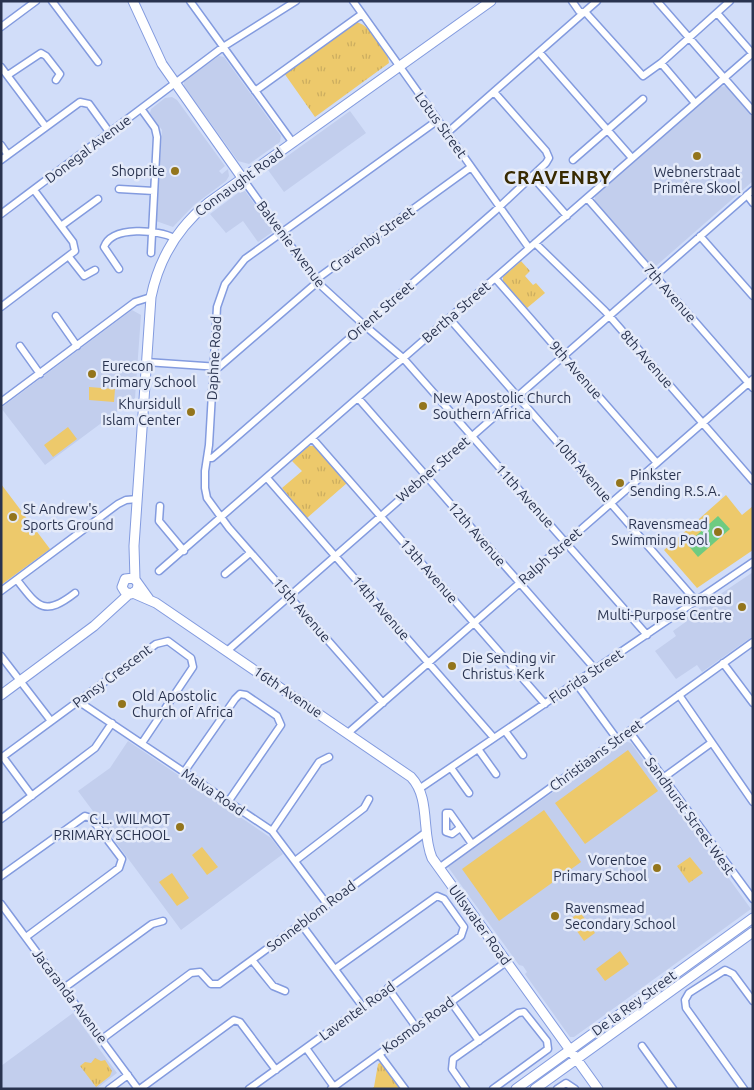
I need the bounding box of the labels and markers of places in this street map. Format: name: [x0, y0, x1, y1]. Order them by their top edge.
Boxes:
marker: Webnerstraat Primêre Skool: [691, 150, 703, 162]
place label: Shoprite: [111, 163, 165, 179]
place label: Webnerstraat Primêre Skool: [653, 164, 741, 196]
marker: Shoprite: [169, 165, 181, 177]
place label: Eurecon Primary School: [102, 358, 196, 390]
marker: Eurecon Primary School: [86, 368, 98, 380]
place label: New Apostolic Church Southern Africa: [433, 390, 571, 422]
place label: Khursidull Islam Center: [102, 396, 182, 428]
marker: New Apostolic Church Southern Africa: [417, 400, 429, 412]
marker: Khursidull Islam Center: [185, 406, 197, 418]
place label: Pinkster Sending R.S.A.: [630, 467, 721, 499]
marker: Pinkster Sending R.S.A.: [614, 477, 626, 489]
place label: St Andrew's Sports Ground: [23, 501, 114, 533]
marker: St Andrew's Sports Ground: [7, 511, 19, 523]
place label: Ravensmead Swimming Pool: [611, 516, 708, 548]
marker: Ravensmead Swimming Pool: [712, 526, 724, 538]
place label: Ravensmead Multi-Purpose Centre: [597, 591, 732, 623]
marker: Ravensmead Multi-Purpose Centre: [736, 601, 748, 613]
place label: Die Sending vir Christus Kerk: [462, 650, 556, 682]
marker: Die Sending vir Christus Kerk: [446, 660, 458, 672]
place label: Old Apostolic Church of Africa: [132, 688, 233, 720]
marker: Old Apostolic Church of Africa: [116, 698, 128, 710]
place label: C.L. WILMOT PRIMARY SCHOOL: [54, 811, 170, 843]
marker: C.L. WILMOT PRIMARY SCHOOL: [174, 821, 186, 833]
place label: Vorentoe Primary School: [553, 852, 647, 884]
marker: Vorentoe Primary School: [651, 862, 663, 874]
place label: Ravensmead Secondary School: [565, 900, 676, 932]
marker: Ravensmead Secondary School: [549, 910, 561, 922]

